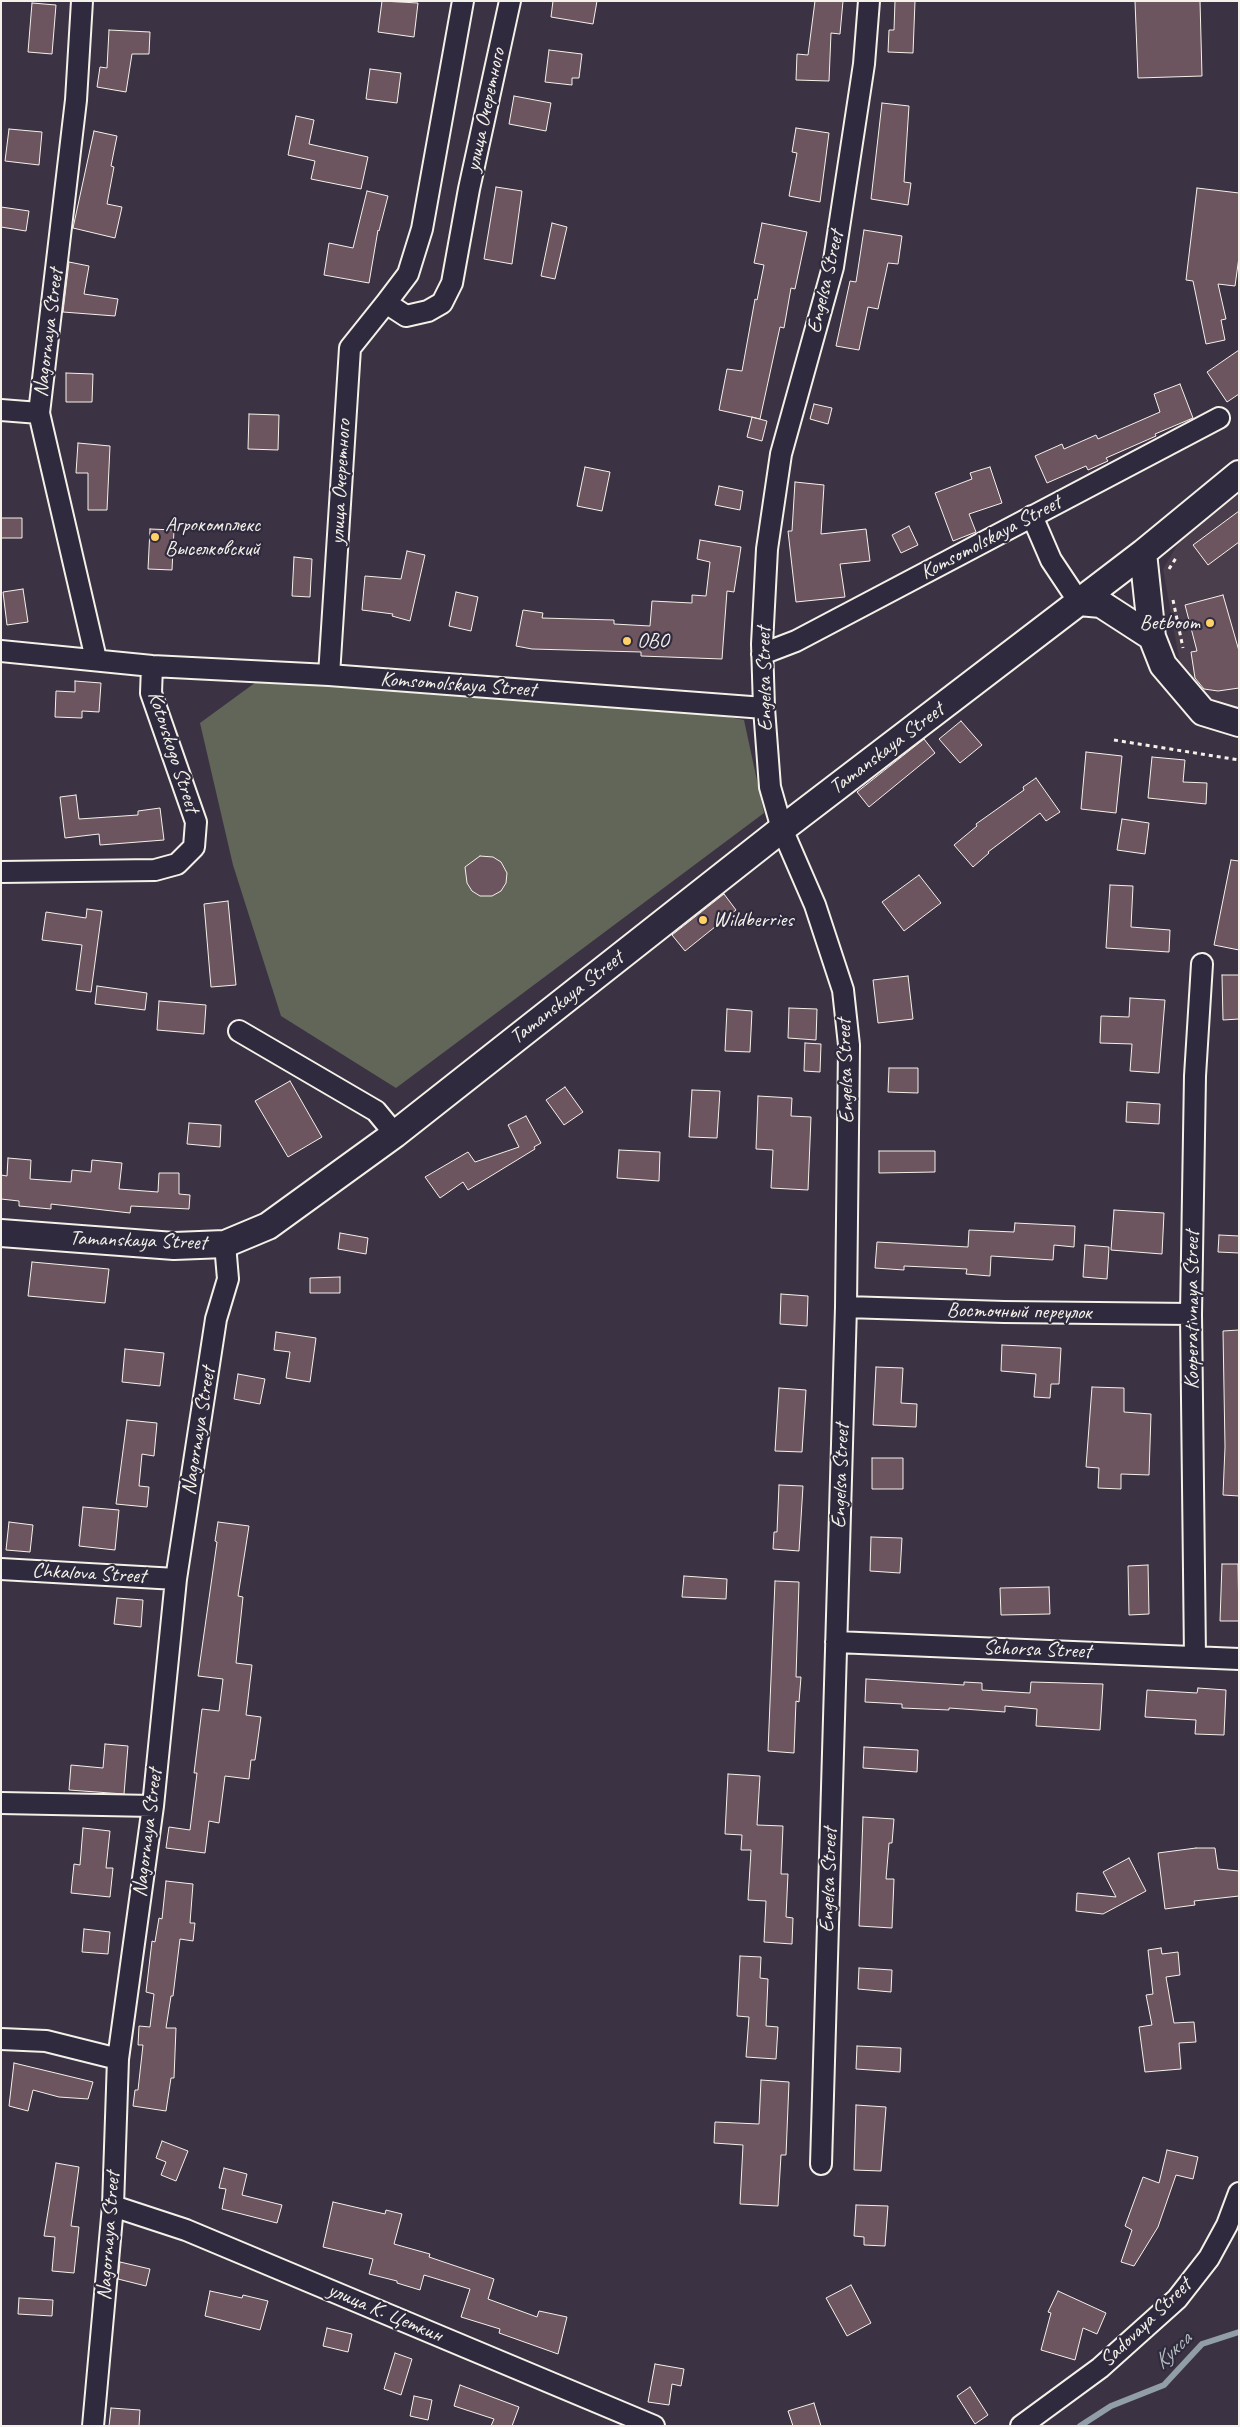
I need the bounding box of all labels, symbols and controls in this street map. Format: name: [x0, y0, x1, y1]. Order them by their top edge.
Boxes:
street label: улица Очеретного: [461, 46, 511, 174]
street label: Engelsa Street: [802, 228, 850, 336]
street label: Nagornaya Street: [29, 267, 69, 399]
street label: улица Очеретного: [325, 419, 357, 545]
street label: Komsomolskaya Street: [916, 490, 1066, 586]
place label: Агрокомплекс Выселковский: [165, 512, 260, 562]
marker: Агрокомплекс Выселковский: [149, 531, 161, 543]
place label: Betboom: [1140, 610, 1200, 636]
marker: Betboom: [1204, 617, 1216, 629]
street label: Engelsa Street: [751, 626, 779, 732]
place label: ОВО: [637, 628, 669, 654]
marker: ОВО: [621, 635, 633, 647]
street label: Komsomolskaya Street: [379, 667, 537, 703]
street label: Kotovskogo Street: [142, 688, 204, 816]
street label: Tamanskaya Street: [825, 698, 949, 800]
place label: Wildberries: [713, 907, 793, 933]
marker: Wildberries: [697, 914, 709, 926]
street label: Tamanskaya Street: [505, 946, 629, 1050]
street label: Engelsa Street: [832, 1018, 860, 1124]
street label: Tamanskaya Street: [69, 1226, 207, 1256]
street label: Kooperativnaya Street: [1179, 1231, 1205, 1389]
street label: Восточный переулок: [946, 1298, 1092, 1326]
street label: Nagornaya Street: [176, 1365, 222, 1497]
street label: Engelsa Street: [827, 1423, 855, 1529]
street label: Chkalova Street: [31, 1558, 147, 1590]
street label: Schorsa Street: [983, 1636, 1091, 1664]
street label: Nagornaya Street: [128, 1767, 168, 1899]
street label: Engelsa Street: [815, 1827, 843, 1933]
street label: Nagornaya Street: [92, 2171, 126, 2301]
street label: Sadovaya Street: [1095, 2273, 1197, 2373]
street label: улица К. Цеткин: [324, 2278, 446, 2348]
water label: Кукса: [1149, 2327, 1197, 2375]

